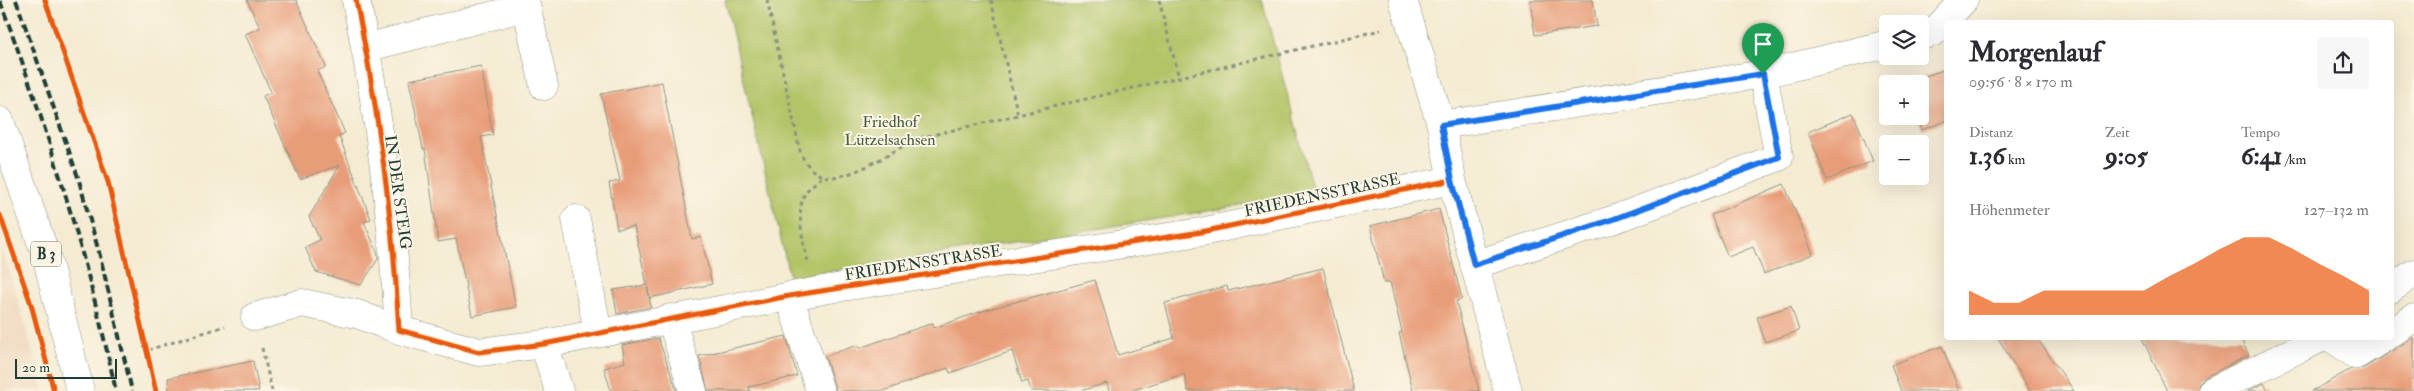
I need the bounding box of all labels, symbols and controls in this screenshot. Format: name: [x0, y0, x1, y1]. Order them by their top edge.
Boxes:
map controls: [1879, 15, 1929, 185]
button: layers: [1879, 15, 1929, 65]
pin: [1742, 23, 1784, 74]
icon: arrive: [1749, 30, 1777, 58]
text: Morgenlauf: [1969, 35, 2102, 70]
button: share: [2317, 37, 2369, 89]
text: 09:56 · 8 × 170 m: [1969, 72, 2073, 92]
button: +: [1879, 75, 1929, 125]
park label: Friedhof Lützelsachsen: [845, 112, 935, 150]
text: Distanz: [1969, 124, 2013, 141]
text: Zeit: [2105, 124, 2130, 141]
text: Tempo: [2241, 124, 2280, 141]
street label: IN DER STEIG: [380, 134, 416, 251]
button: −: [1879, 135, 1929, 185]
text: 1.36: [1969, 141, 2005, 172]
text: 9:05: [2105, 141, 2148, 172]
text: 6:41: [2241, 141, 2282, 172]
text: km: [2005, 151, 2025, 168]
text: /km: [2282, 151, 2306, 168]
street label: FRIEDENSSTRASSE: [1242, 169, 1402, 221]
text: Höhenmeter: [1969, 200, 2050, 220]
text: 127–132 m: [2304, 200, 2369, 220]
street label: FRIEDENSSTRASSE: [843, 241, 1003, 285]
road number: B 3: [31, 242, 61, 266]
scale bar: [15, 356, 118, 379]
text: 20 m: [22, 359, 50, 376]

